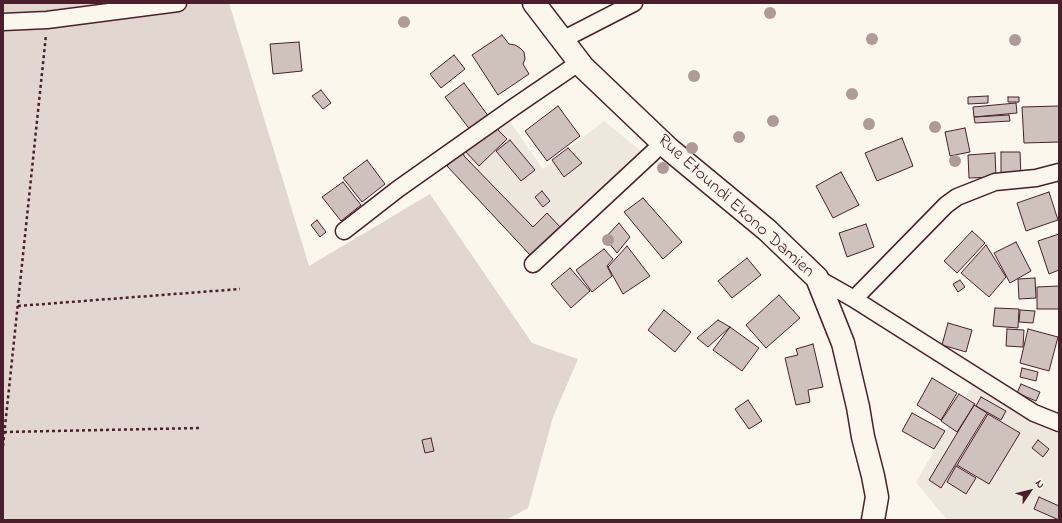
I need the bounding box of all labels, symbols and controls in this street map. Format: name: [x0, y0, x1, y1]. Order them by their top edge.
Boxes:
street label: Rue Etoundi Ekono Damien: [652, 131, 818, 283]
north arrow: [1010, 471, 1050, 511]
text: N: [1031, 476, 1049, 492]

